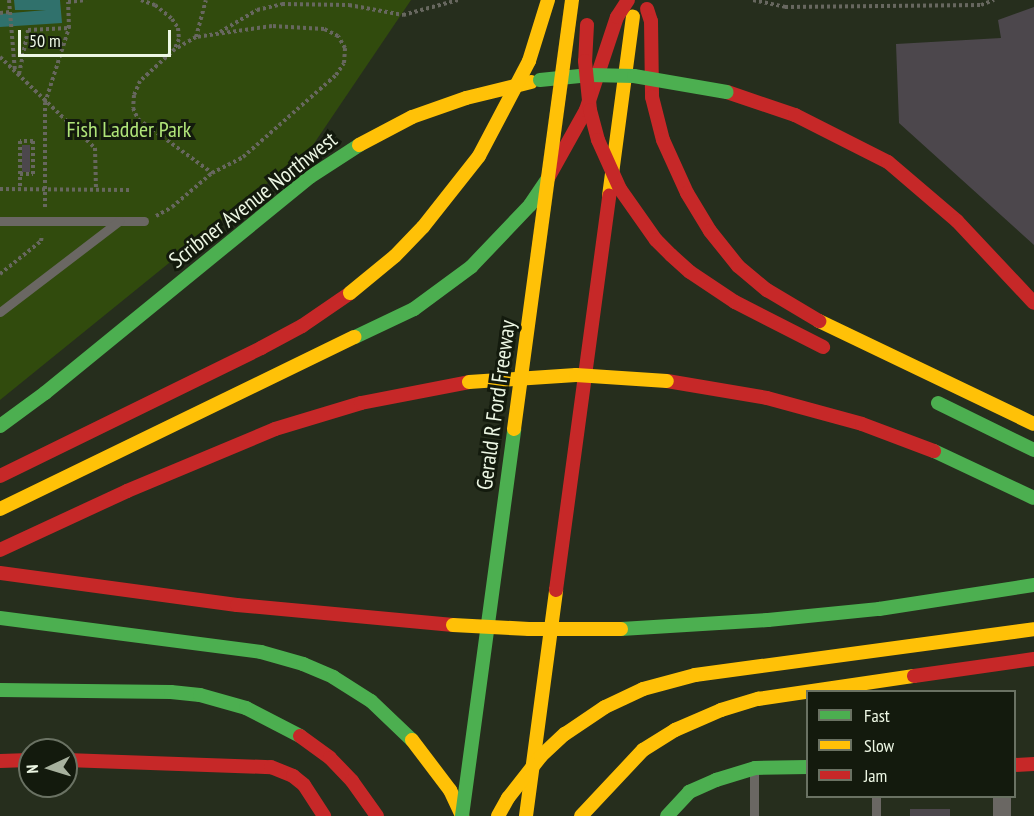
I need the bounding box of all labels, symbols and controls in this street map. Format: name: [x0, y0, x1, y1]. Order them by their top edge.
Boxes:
scale bar: [21, 18, 174, 56]
text: 50 m: [29, 29, 61, 52]
park label: Fish Ladder Park: [67, 117, 191, 143]
street label: Scribner Avenue Northwest: [164, 126, 342, 274]
street label: Gerald R Ford Freeway: [471, 318, 521, 492]
legend: [806, 690, 1016, 798]
text: Fast: [864, 704, 890, 727]
text: Slow: [864, 734, 894, 757]
north arrow: [18, 738, 78, 798]
text: N: [22, 764, 42, 774]
text: Jam: [864, 764, 887, 787]

